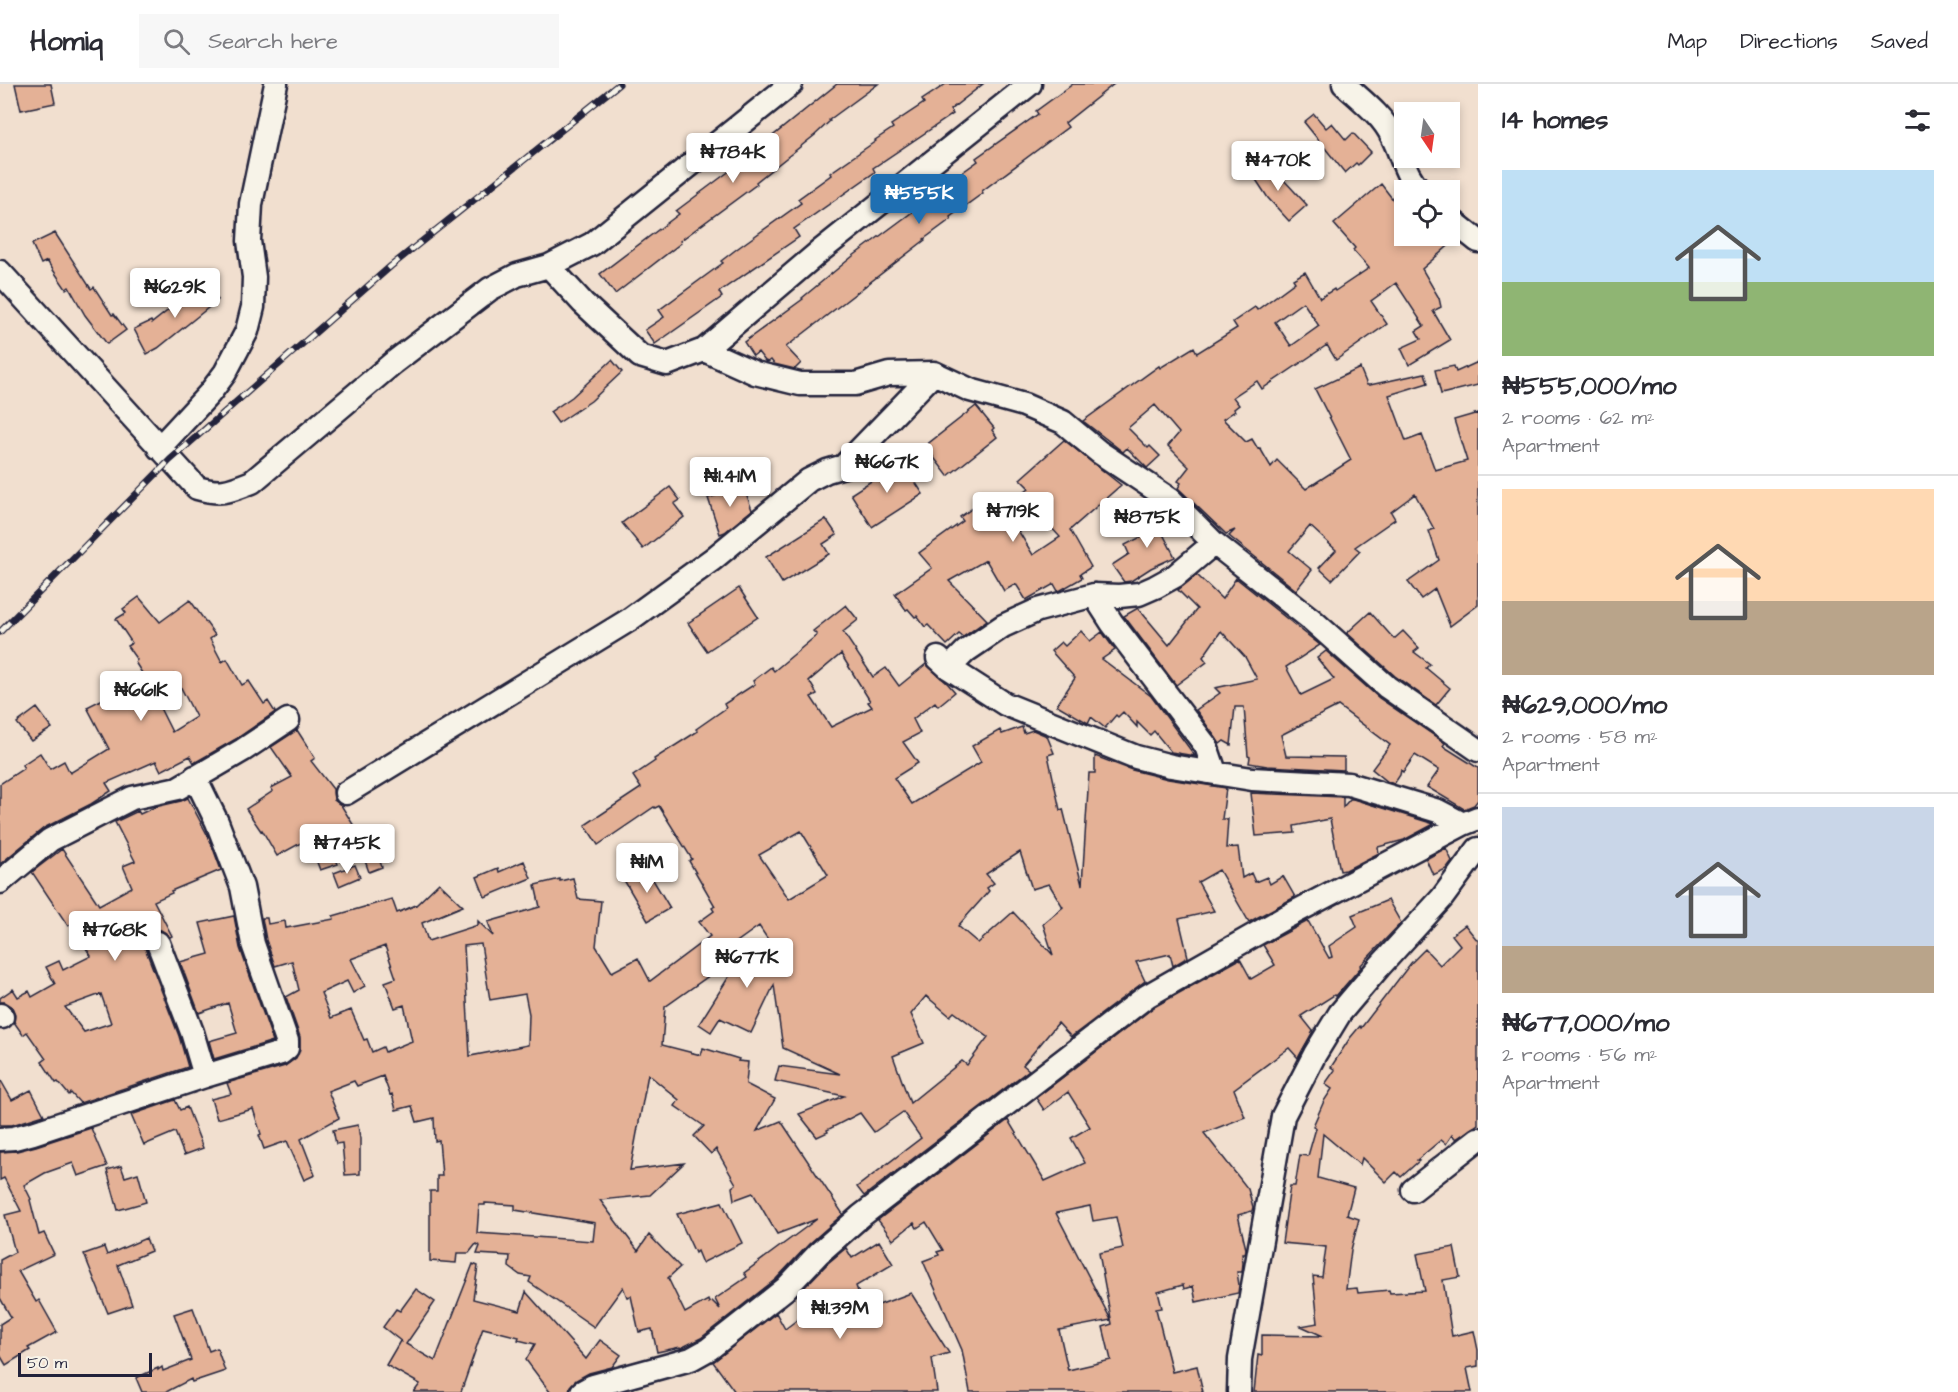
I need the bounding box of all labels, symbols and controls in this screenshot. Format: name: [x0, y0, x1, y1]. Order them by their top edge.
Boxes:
search box: [139, 14, 559, 68]
text: Homiq: [30, 22, 103, 61]
icon: search: [160, 25, 193, 58]
text: Search here: [208, 26, 338, 57]
text: Map: [1667, 27, 1707, 56]
text: Directions: [1740, 27, 1838, 56]
text: Saved: [1871, 27, 1928, 56]
north arrow: [1394, 102, 1460, 168]
map controls: [1394, 102, 1460, 246]
text: 14 homes: [1502, 102, 1608, 138]
icon: filters: [1901, 104, 1934, 137]
pin: ₦784K: [691, 133, 775, 184]
text: ₦784K: [700, 138, 766, 166]
pin: ₦470K: [1236, 141, 1320, 192]
text: ₦470K: [1245, 146, 1311, 174]
pin: ₦555K: [877, 174, 961, 225]
text: ₦555K: [884, 179, 954, 207]
button: locate: [1394, 180, 1460, 246]
icon: home: [1664, 209, 1772, 317]
pin: ₦629K: [133, 268, 217, 319]
text: ₦629K: [144, 273, 206, 301]
text: ₦555,000/mo: [1502, 368, 1677, 404]
text: 2 rooms · 62 m²: [1502, 404, 1654, 432]
text: Apartment: [1502, 432, 1600, 460]
pin: ₦667K: [845, 443, 929, 494]
text: ₦667K: [855, 448, 919, 476]
pin: ₦1.41M: [681, 457, 779, 508]
text: ₦1.41M: [704, 462, 756, 490]
pin: ₦719K: [971, 492, 1055, 543]
text: ₦719K: [987, 497, 1039, 525]
pin: ₦875K: [1105, 498, 1189, 549]
text: ₦875K: [1114, 503, 1180, 531]
icon: home: [1664, 528, 1772, 636]
pin: ₦661K: [99, 671, 183, 722]
text: ₦661K: [114, 676, 168, 704]
text: ₦629,000/mo: [1502, 687, 1667, 723]
text: 2 rooms · 58 m²: [1502, 723, 1658, 751]
text: Apartment: [1502, 751, 1600, 779]
pin: ₦745K: [305, 824, 389, 875]
text: ₦745K: [314, 829, 380, 857]
pin: ₦1M: [618, 843, 676, 894]
icon: home: [1664, 846, 1772, 954]
text: ₦1M: [630, 848, 664, 876]
pin: ₦768K: [73, 911, 157, 962]
text: ₦768K: [83, 916, 147, 944]
pin: ₦677K: [705, 938, 789, 989]
text: ₦677K: [715, 943, 779, 971]
text: ₦677,000/mo: [1502, 1005, 1670, 1041]
text: 2 rooms · 56 m²: [1502, 1041, 1657, 1069]
text: Apartment: [1502, 1069, 1600, 1097]
pin: ₦1.39M: [791, 1289, 889, 1340]
text: ₦1.39M: [811, 1294, 869, 1322]
scale bar: [18, 1350, 152, 1378]
text: 50 m: [27, 1352, 67, 1374]

